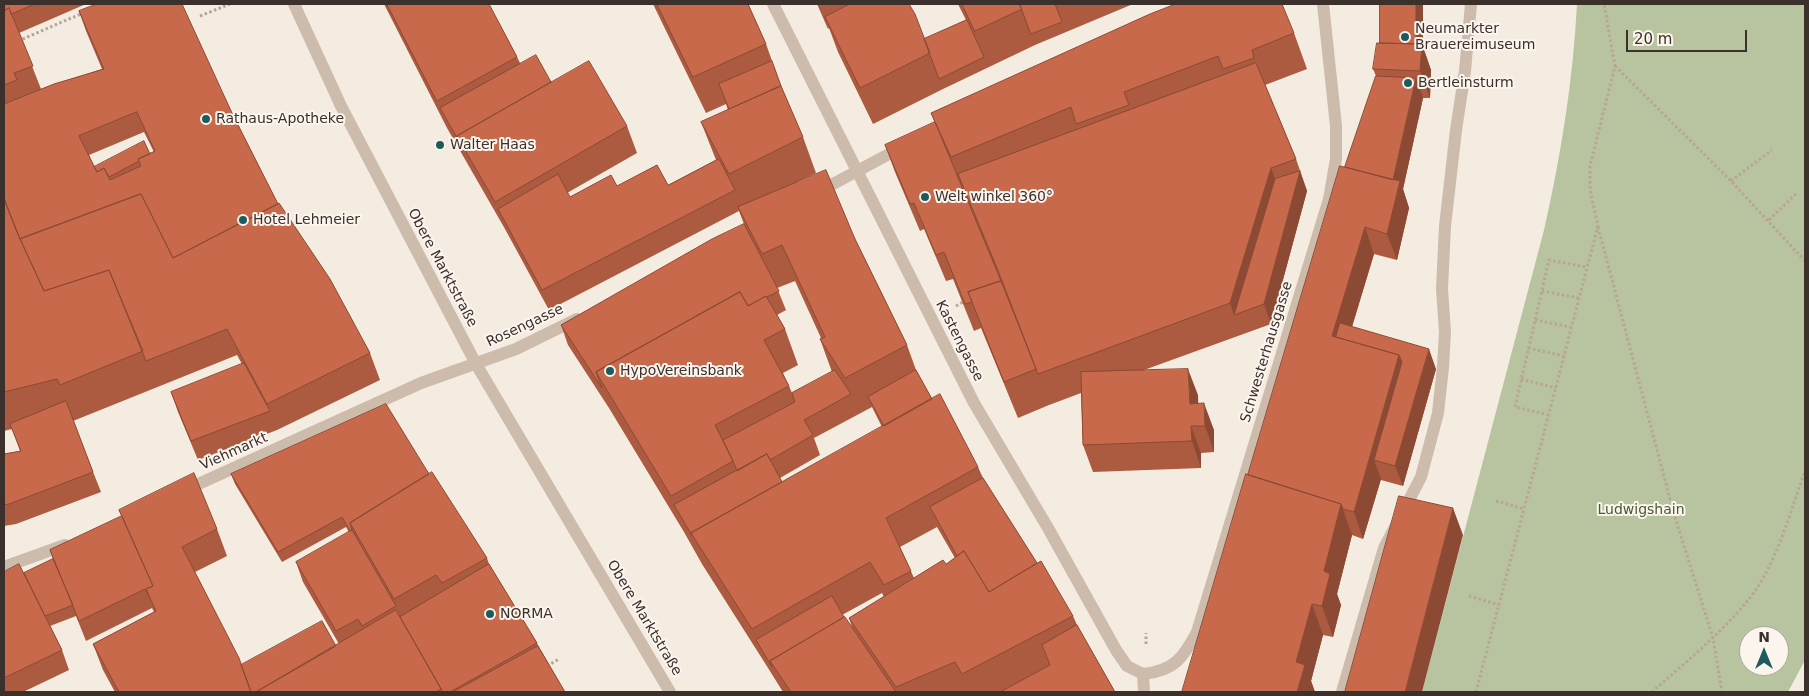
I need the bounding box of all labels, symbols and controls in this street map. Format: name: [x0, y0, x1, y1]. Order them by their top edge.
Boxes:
scale bar: [1629, 20, 1750, 52]
place label: Neumarkter Brauereimuseum: [1415, 21, 1535, 54]
text: 20 m: [1634, 30, 1672, 48]
marker: Neumarkter Brauereimuseum: [1399, 31, 1411, 43]
place label: Bertleinsturm: [1418, 75, 1514, 91]
marker: Bertleinsturm: [1402, 77, 1414, 89]
place label: Rathaus-Apotheke: [216, 111, 344, 127]
marker: Rathaus-Apotheke: [200, 113, 212, 125]
place label: Walter Haas: [450, 137, 535, 153]
marker: Walter Haas: [434, 139, 446, 151]
place label: Welt winkel 360°: [935, 189, 1053, 205]
marker: Welt winkel 360°: [919, 191, 931, 203]
street label: Obere Marktstraße: [404, 206, 480, 330]
place label: Hotel Lehmeier: [253, 212, 360, 228]
marker: Hotel Lehmeier: [237, 214, 249, 226]
street label: Schwesterhausgasse: [1238, 279, 1296, 425]
street label: Kastengasse: [931, 298, 987, 384]
street label: Rosengasse: [484, 301, 566, 351]
place label: HypoVereinsbank: [620, 363, 742, 379]
marker: HypoVereinsbank: [604, 365, 616, 377]
street label: Viehmarkt: [198, 430, 270, 474]
park label: Ludwigshain: [1597, 502, 1685, 518]
street label: Obere Marktstraße: [603, 557, 685, 679]
place label: NORMA: [500, 606, 553, 622]
marker: NORMA: [484, 608, 496, 620]
north arrow: [1739, 626, 1789, 676]
text: N: [1758, 629, 1770, 645]

